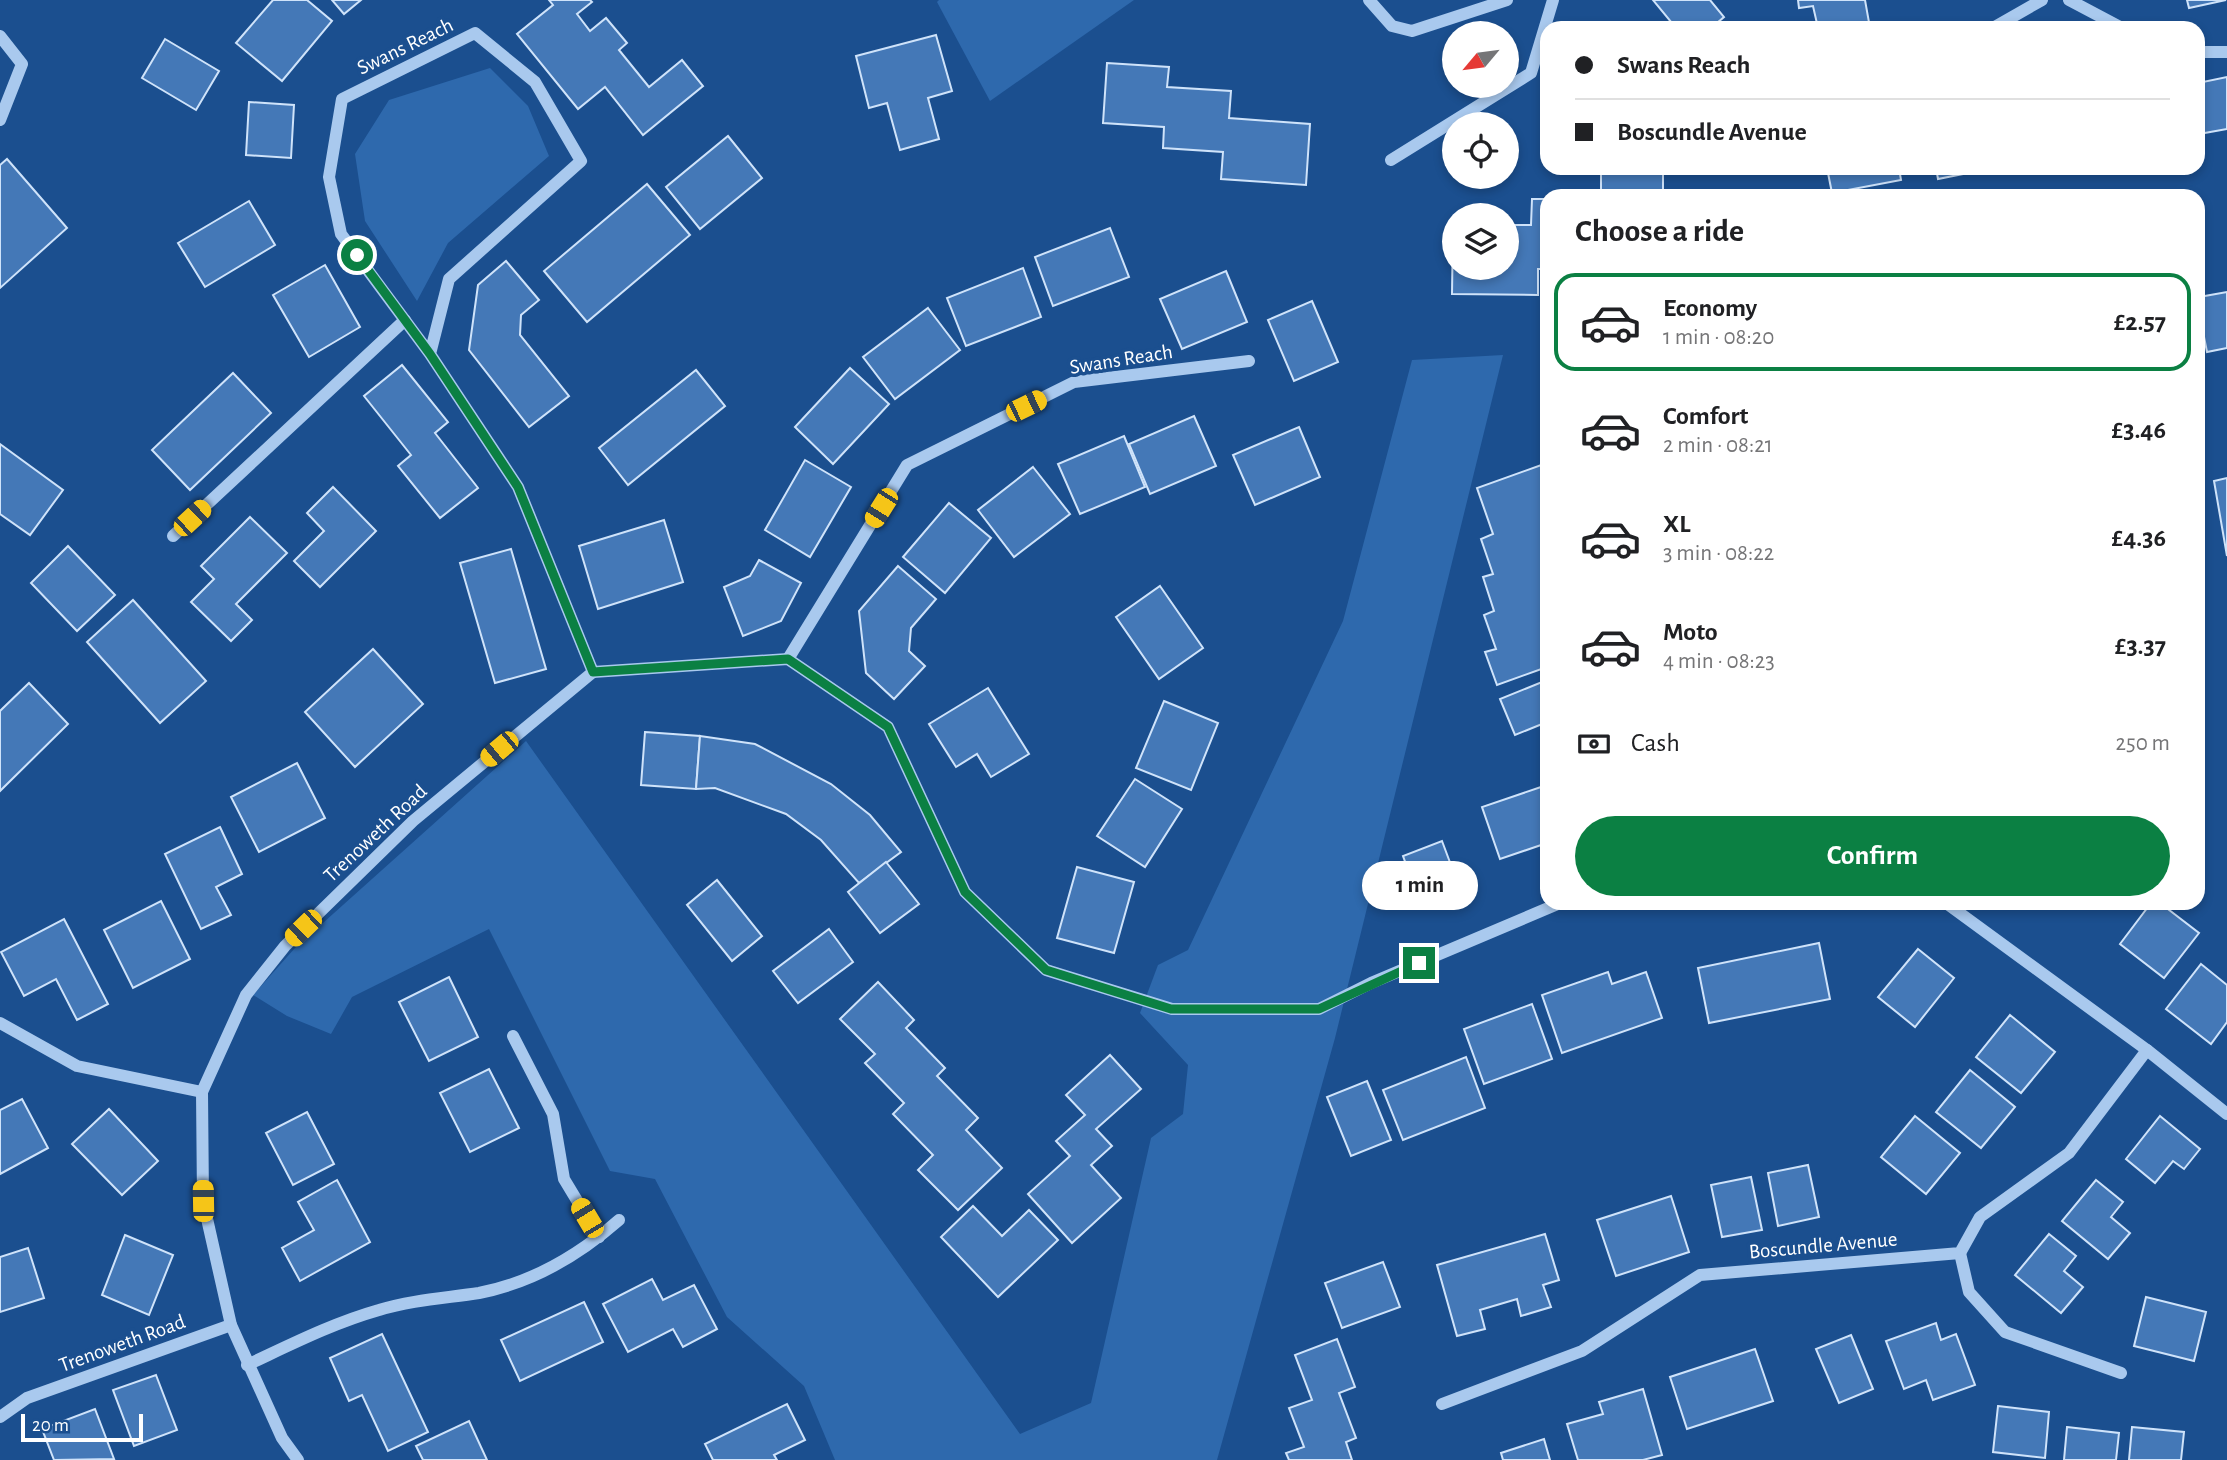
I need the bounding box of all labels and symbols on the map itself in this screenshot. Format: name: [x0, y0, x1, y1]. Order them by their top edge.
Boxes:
street label: Swans Reach: [354, 14, 457, 79]
north arrow: [1442, 21, 1519, 98]
route start: [341, 239, 373, 271]
street label: Swans Reach: [1068, 341, 1174, 378]
car: [1003, 387, 1050, 425]
car: [861, 485, 902, 531]
car: [170, 496, 215, 540]
car: [477, 727, 522, 771]
street label: Trenoweth Road: [320, 780, 431, 886]
callout: 1 min: [1361, 862, 1477, 911]
car: [281, 906, 326, 950]
route end: [1403, 947, 1435, 979]
car: [193, 1180, 214, 1222]
car: [568, 1195, 607, 1241]
street label: Boscundle Avenue: [1748, 1229, 1898, 1262]
street label: Trenoweth Road: [56, 1311, 188, 1376]
scale bar: [21, 1411, 144, 1443]

